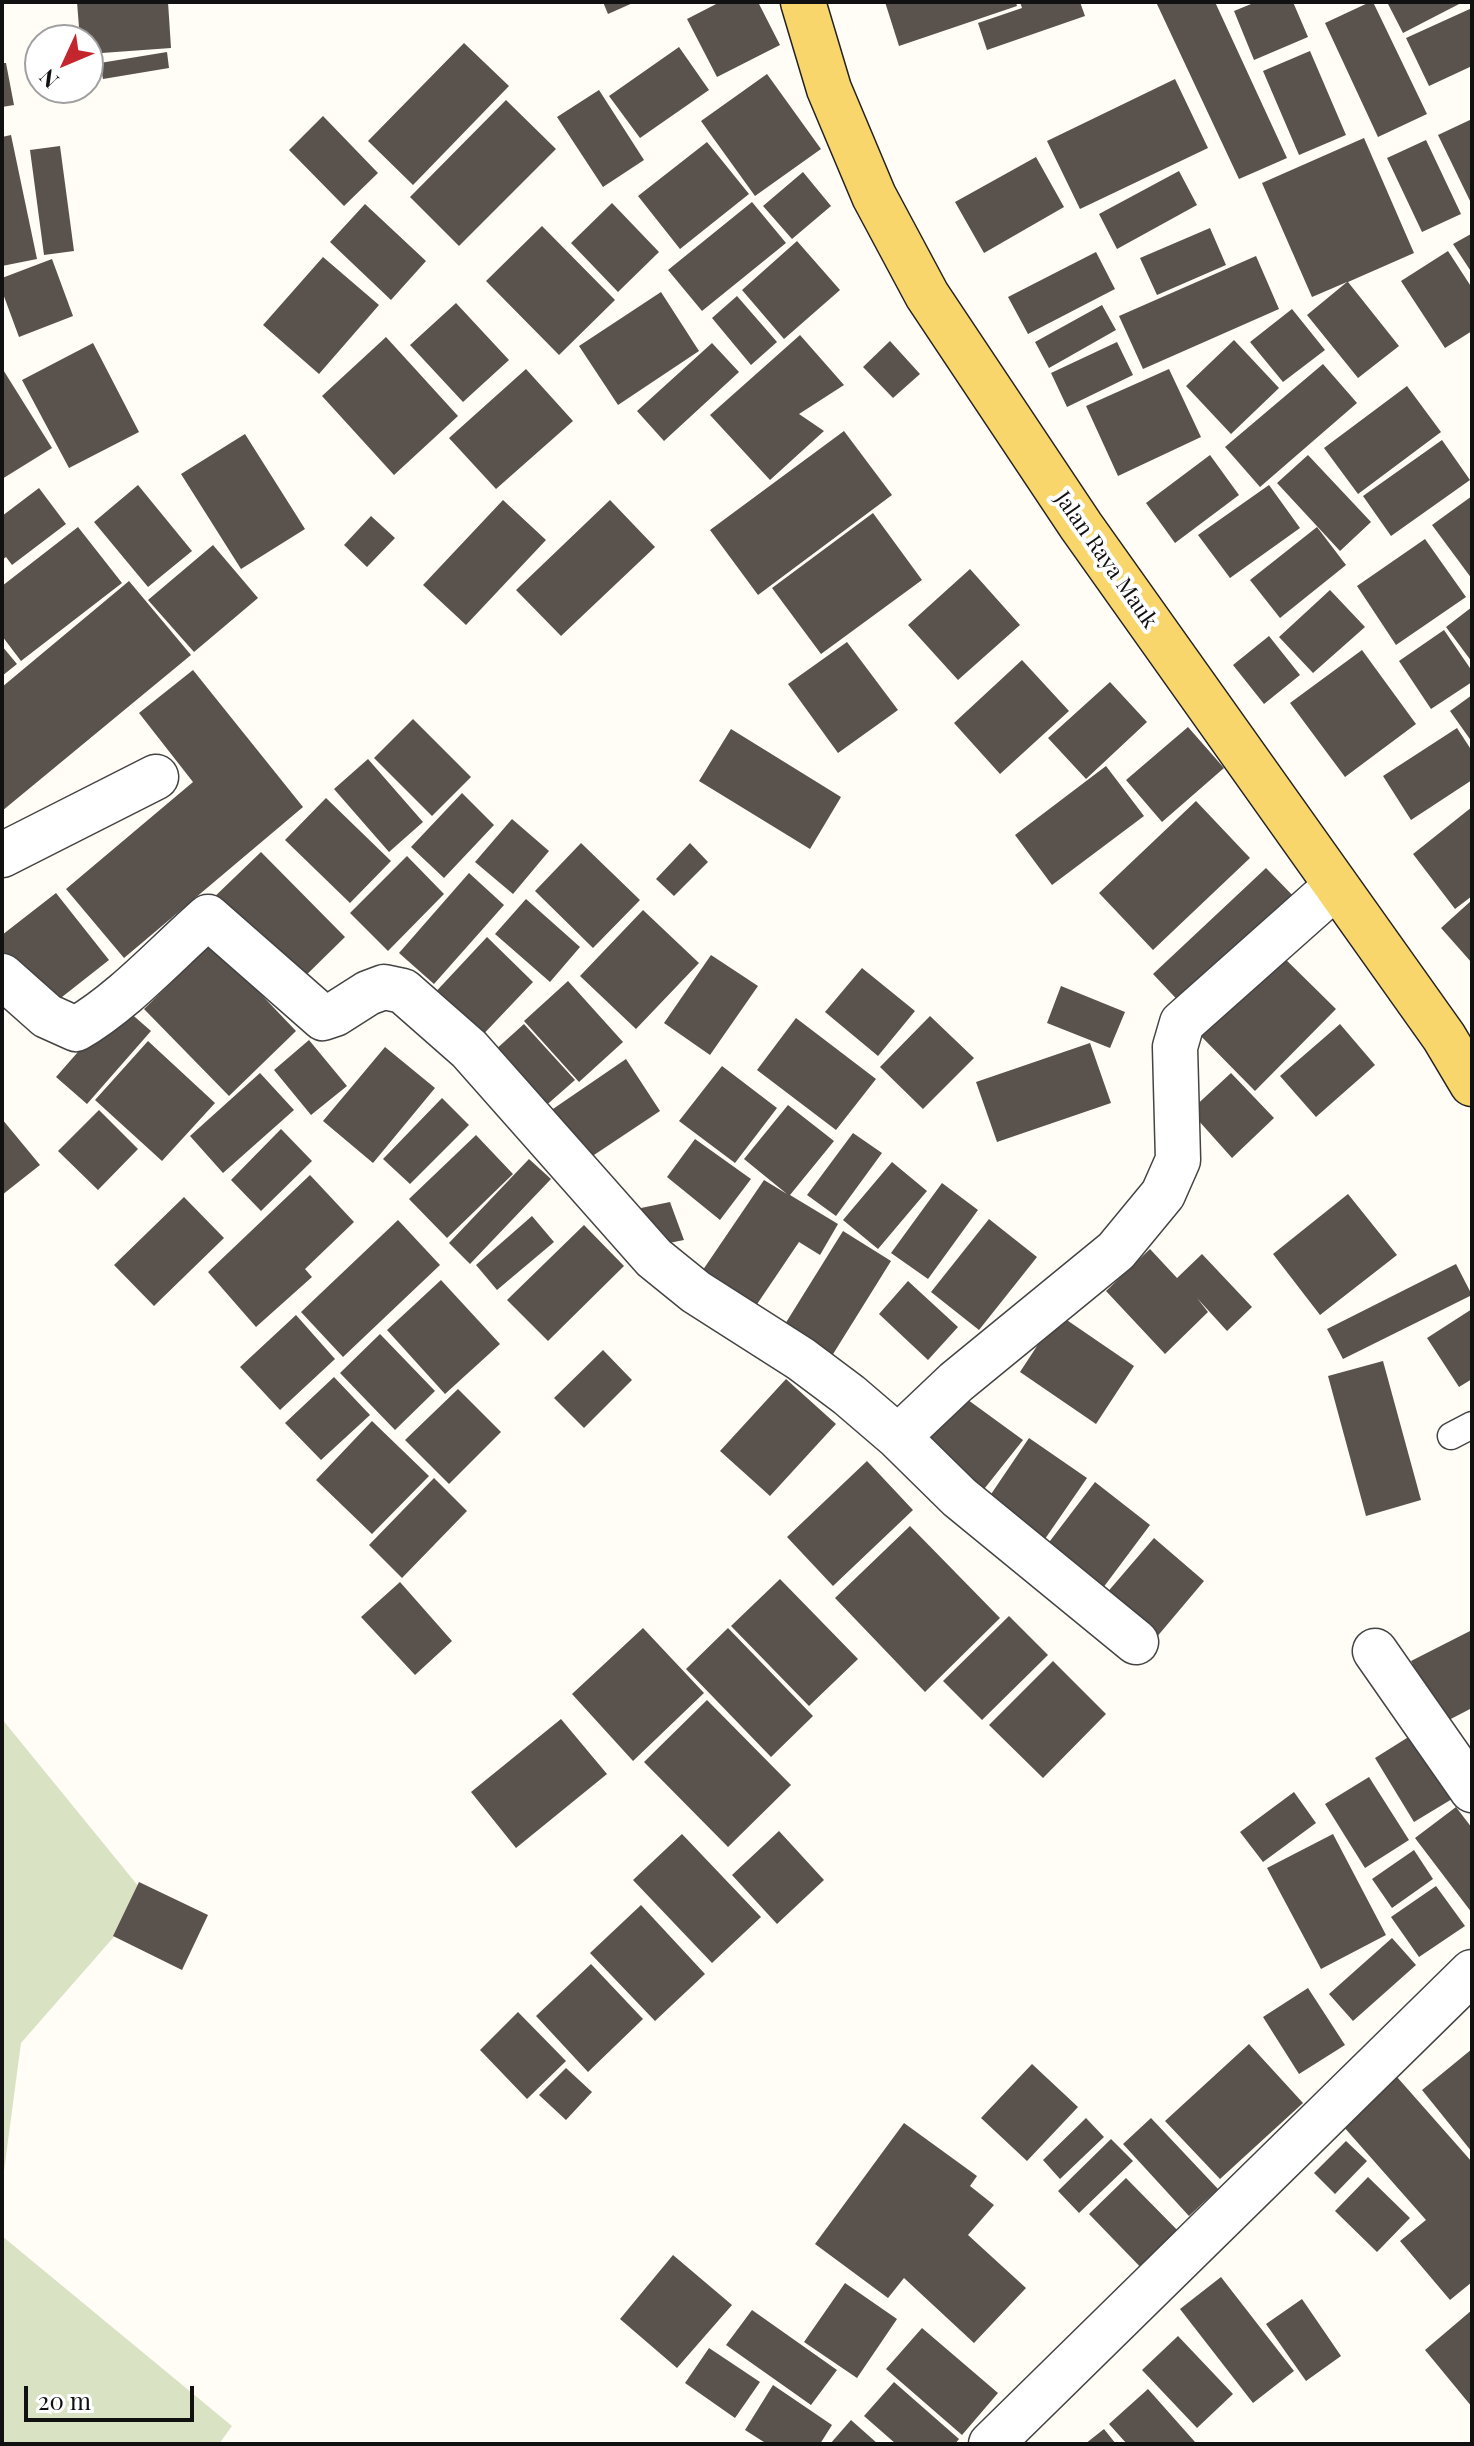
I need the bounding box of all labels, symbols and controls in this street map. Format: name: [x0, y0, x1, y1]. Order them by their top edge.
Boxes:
north arrow: [24, 24, 104, 104]
text: N: [32, 63, 64, 95]
street label: Jalan Raya Mauk: [1049, 487, 1163, 633]
scale bar: [28, 2370, 198, 2420]
text: 20 m: [38, 2384, 91, 2416]

